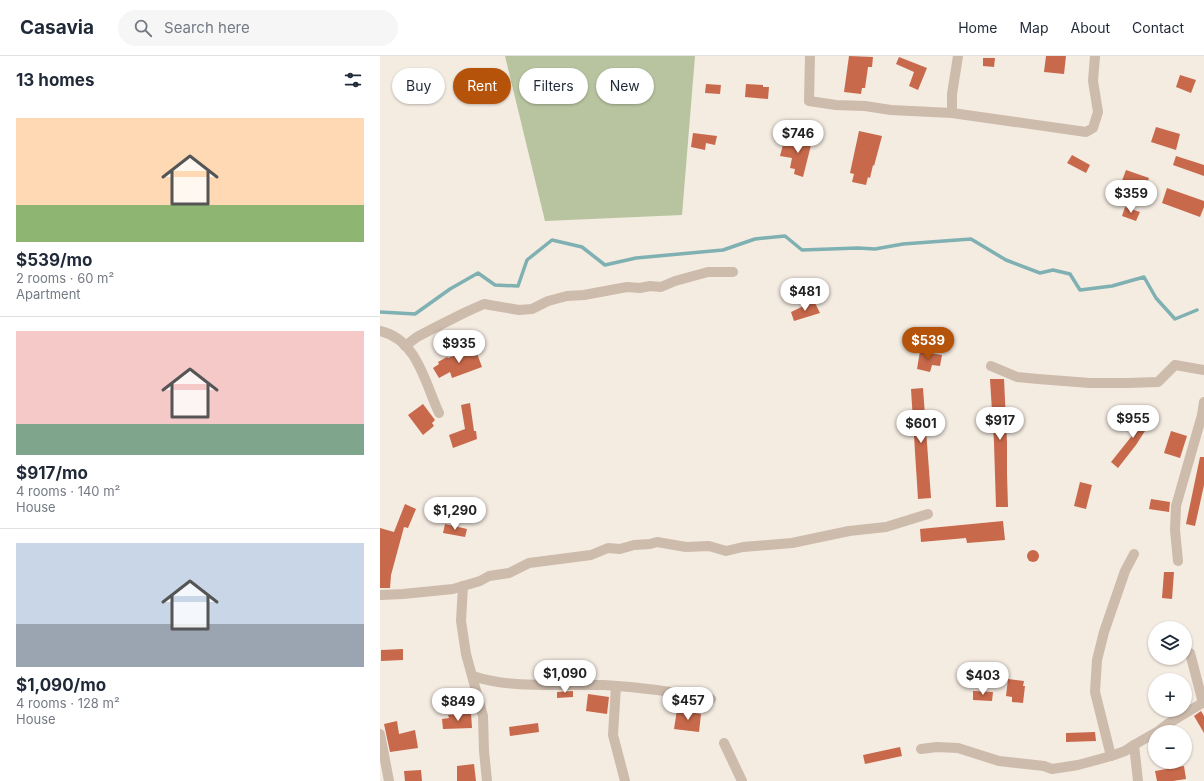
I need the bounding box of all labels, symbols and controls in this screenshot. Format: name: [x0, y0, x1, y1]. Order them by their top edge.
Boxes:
search box: [118, 10, 398, 46]
text: Casavia: [20, 16, 94, 39]
icon: search: [132, 17, 154, 39]
text: Search here: [164, 18, 250, 37]
text: Home: [958, 19, 997, 36]
text: Map: [1019, 19, 1049, 36]
text: About: [1071, 19, 1110, 36]
text: Contact: [1132, 19, 1184, 36]
chip: Buy: [392, 68, 445, 104]
chip: Rent: [453, 68, 511, 104]
chip: Filters: [519, 68, 588, 104]
chip: New: [596, 68, 654, 104]
icon: filters: [342, 69, 364, 91]
text: 13 homes: [16, 70, 95, 90]
pin: $746: [774, 120, 822, 154]
text: $746: [782, 125, 814, 141]
icon: home: [154, 144, 226, 216]
pin: $359: [1107, 180, 1155, 214]
text: $359: [1114, 185, 1148, 201]
text: $539/mo: [16, 250, 93, 270]
text: 2 rooms · 60 m²: [16, 270, 114, 286]
pin: $481: [781, 278, 829, 312]
text: $481: [789, 283, 821, 299]
text: Apartment: [16, 286, 81, 302]
pin: $539: [904, 327, 952, 361]
pin: $935: [435, 330, 483, 364]
text: $539: [911, 332, 945, 348]
text: $935: [442, 335, 476, 351]
icon: home: [154, 357, 226, 429]
pin: $955: [1109, 405, 1157, 439]
pin: $917: [976, 407, 1024, 441]
pin: $601: [897, 410, 945, 444]
text: $955: [1116, 410, 1150, 426]
text: $917: [985, 412, 1015, 428]
text: $601: [905, 415, 937, 431]
text: $917/mo: [16, 463, 88, 483]
text: 4 rooms · 140 m²: [16, 483, 120, 499]
pin: $1,290: [422, 497, 488, 531]
text: House: [16, 499, 56, 515]
text: $1,290: [433, 502, 477, 518]
icon: home: [154, 569, 226, 641]
map controls: [1148, 621, 1192, 769]
button: layers: [1148, 621, 1192, 665]
pin: $1,090: [532, 660, 598, 694]
pin: $403: [959, 662, 1007, 696]
text: $1,090: [543, 665, 587, 681]
text: $403: [966, 667, 1000, 683]
button: +: [1148, 673, 1192, 717]
text: $1,090/mo: [16, 675, 106, 695]
pin: $457: [664, 687, 712, 721]
pin: $849: [434, 688, 482, 722]
text: $457: [671, 692, 705, 708]
text: $849: [441, 693, 475, 709]
text: 4 rooms · 128 m²: [16, 695, 120, 711]
text: House: [16, 711, 56, 727]
button: −: [1148, 725, 1192, 769]

